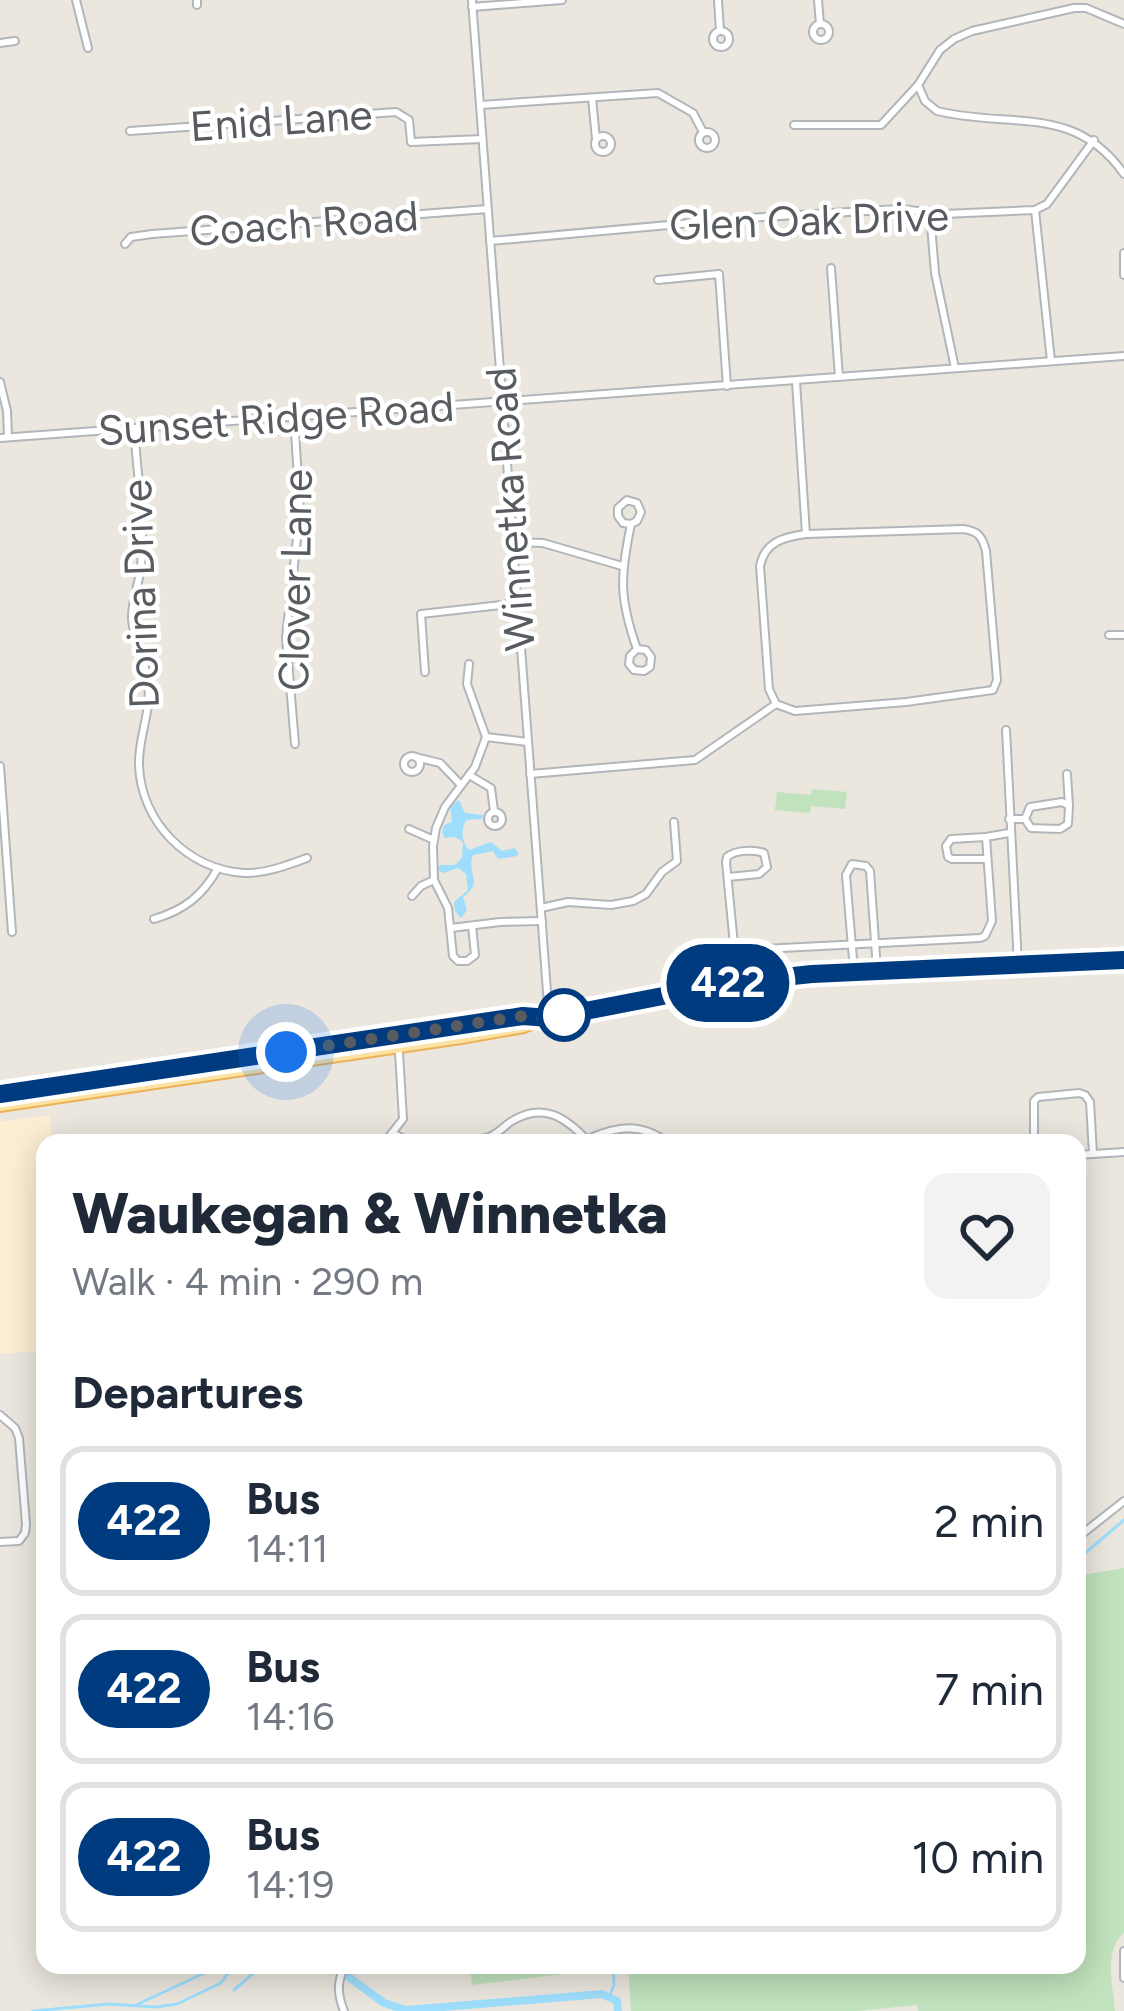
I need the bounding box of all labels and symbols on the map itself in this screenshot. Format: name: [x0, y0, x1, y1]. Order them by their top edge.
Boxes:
street label: Enid Lane: [188, 89, 374, 152]
street label: Coach Road: [188, 190, 420, 257]
street label: Glen Oak Drive: [668, 190, 950, 251]
street label: Winnetka Road: [475, 365, 546, 652]
street label: Sunset Ridge Road: [96, 381, 456, 456]
street label: Clover Lane: [268, 469, 323, 691]
street label: Dorina Drive: [111, 478, 170, 710]
line badge: 422: [659, 944, 797, 1022]
unlabelled marker: [539, 990, 589, 1040]
your location: [256, 1022, 316, 1082]

